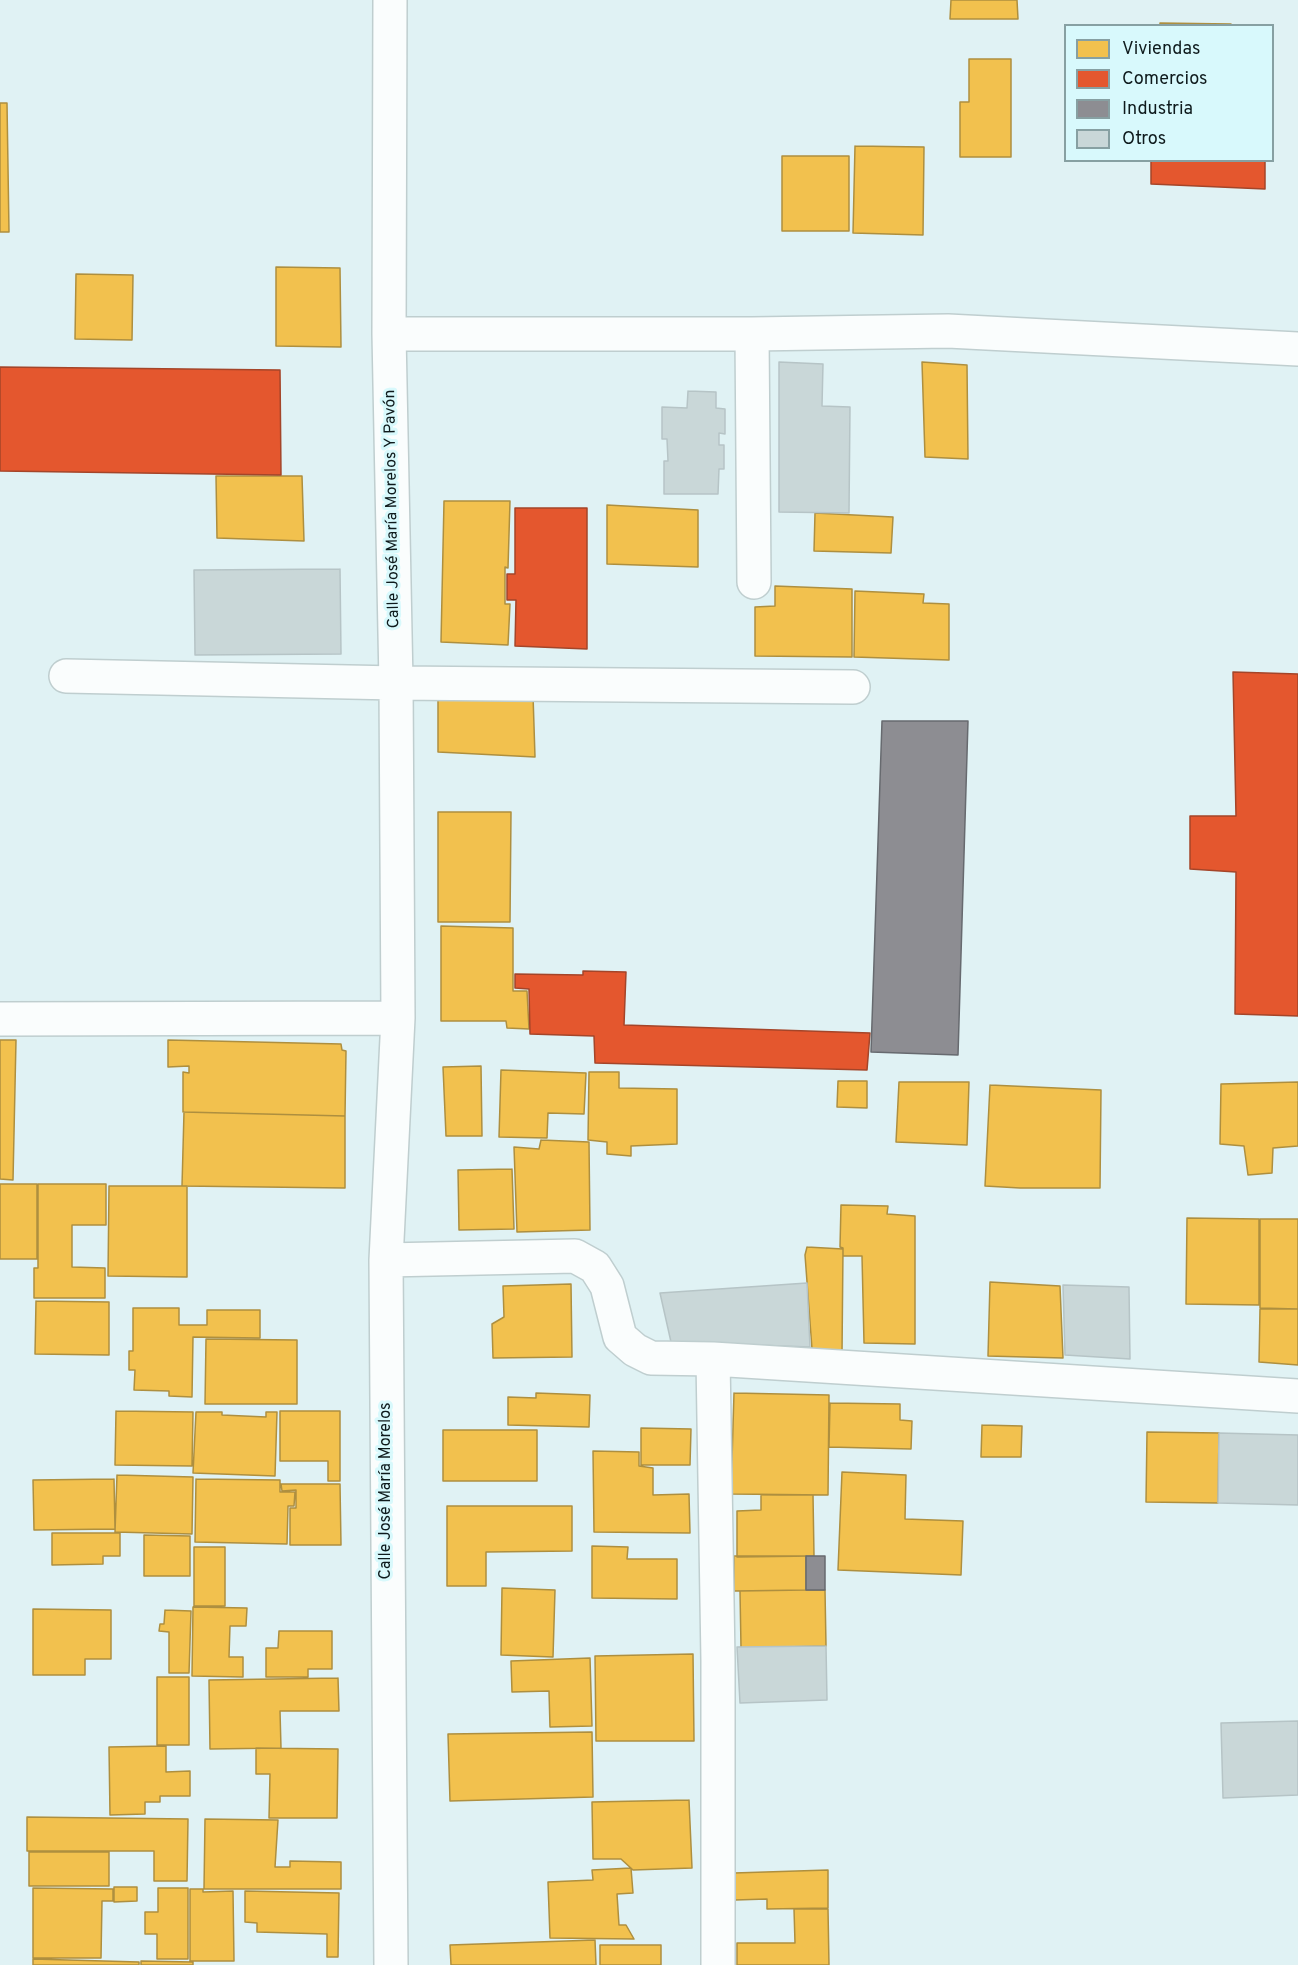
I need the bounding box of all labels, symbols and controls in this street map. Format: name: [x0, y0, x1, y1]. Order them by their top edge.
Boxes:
legend: [1064, 24, 1274, 162]
text: Viviendas: [1122, 38, 1200, 61]
text: Comercios: [1122, 68, 1208, 91]
text: Industria: [1122, 98, 1193, 121]
text: Otros: [1122, 128, 1166, 151]
street label: Calle José María Morelos Y Pavón: [381, 389, 405, 629]
street label: Calle José María Morelos: [377, 1403, 397, 1579]

